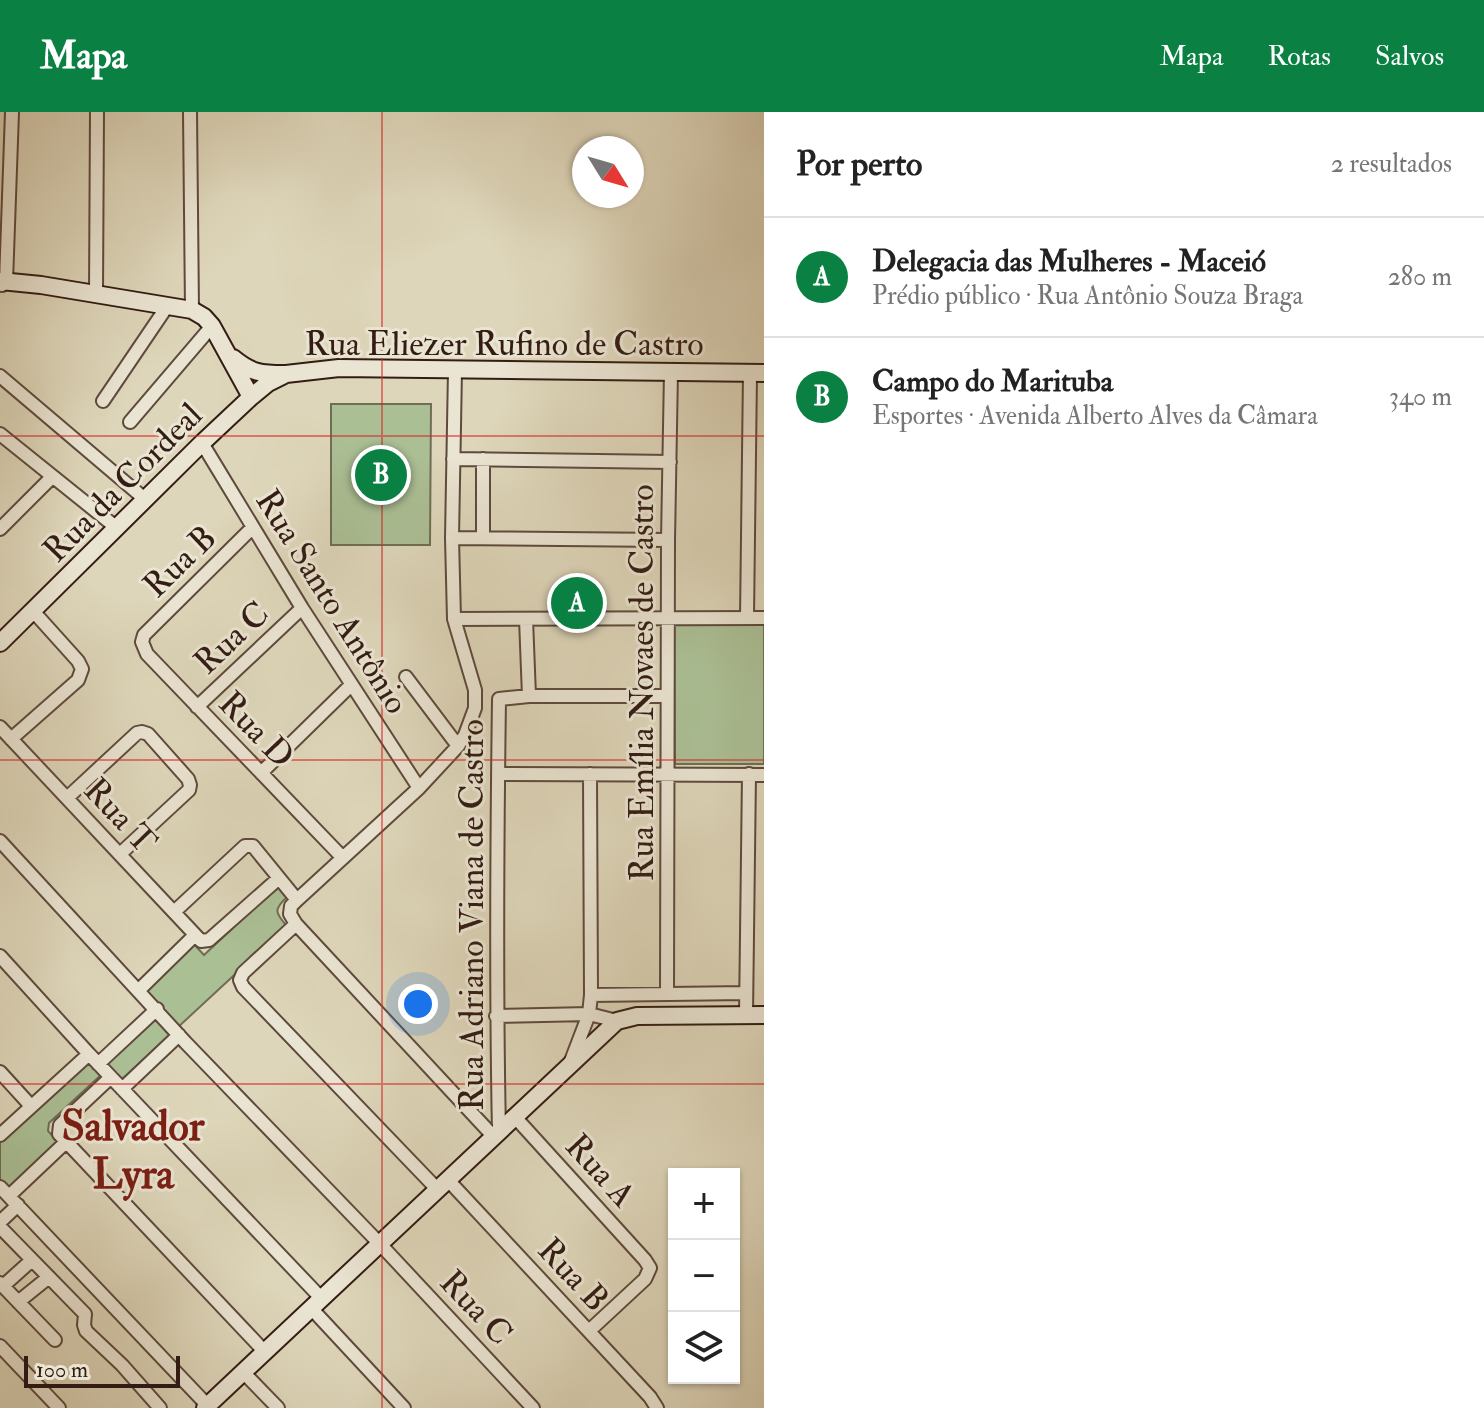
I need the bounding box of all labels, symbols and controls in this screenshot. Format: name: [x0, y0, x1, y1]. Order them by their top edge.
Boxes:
text: Mapa: [40, 32, 127, 80]
text: Mapa: [1159, 39, 1223, 74]
text: Rotas: [1267, 39, 1331, 74]
text: Salvos: [1375, 39, 1444, 74]
north arrow: [572, 136, 644, 208]
text: Por perto: [796, 143, 922, 186]
text: 2 resultados: [1331, 148, 1452, 180]
text: Delegacia das Mulheres - Maceió: [872, 243, 1266, 280]
text: A: [814, 261, 830, 293]
text: 280 m: [1388, 261, 1452, 293]
text: Prédio público · Rua Antônio Souza Braga: [872, 280, 1303, 312]
street label: Rua Eliezer Rufino de Castro: [304, 323, 704, 366]
text: Campo do Marituba: [872, 363, 1113, 400]
text: B: [813, 381, 831, 413]
text: 340 m: [1389, 381, 1452, 413]
street label: Rua da Cordeal: [34, 394, 212, 572]
text: Esportes · Avenida Alberto Alves da Câmara: [872, 400, 1318, 432]
pin: B: [355, 445, 407, 505]
street label: Rua Santo Antônio: [246, 482, 418, 722]
street label: Rua Emília Novaes de Castro: [621, 484, 664, 882]
street label: Rua B: [135, 517, 226, 607]
pin: A: [551, 573, 603, 633]
street label: Rua C: [185, 592, 279, 684]
street label: Rua D: [209, 683, 303, 777]
street label: Rua Adriano Viana de Castro: [451, 719, 494, 1111]
street label: Rua T: [74, 769, 166, 863]
your location: [398, 984, 438, 1024]
district label: Salvador Lyra: [62, 1101, 206, 1202]
street label: Rua A: [556, 1125, 644, 1217]
map controls: [668, 1168, 740, 1384]
button: +: [668, 1168, 740, 1240]
street label: Rua B: [528, 1229, 618, 1321]
button: −: [668, 1240, 740, 1312]
street label: Rua C: [430, 1261, 522, 1355]
button: layers: [668, 1312, 740, 1384]
scale bar: [24, 1352, 180, 1388]
text: 100 m: [36, 1356, 88, 1384]

